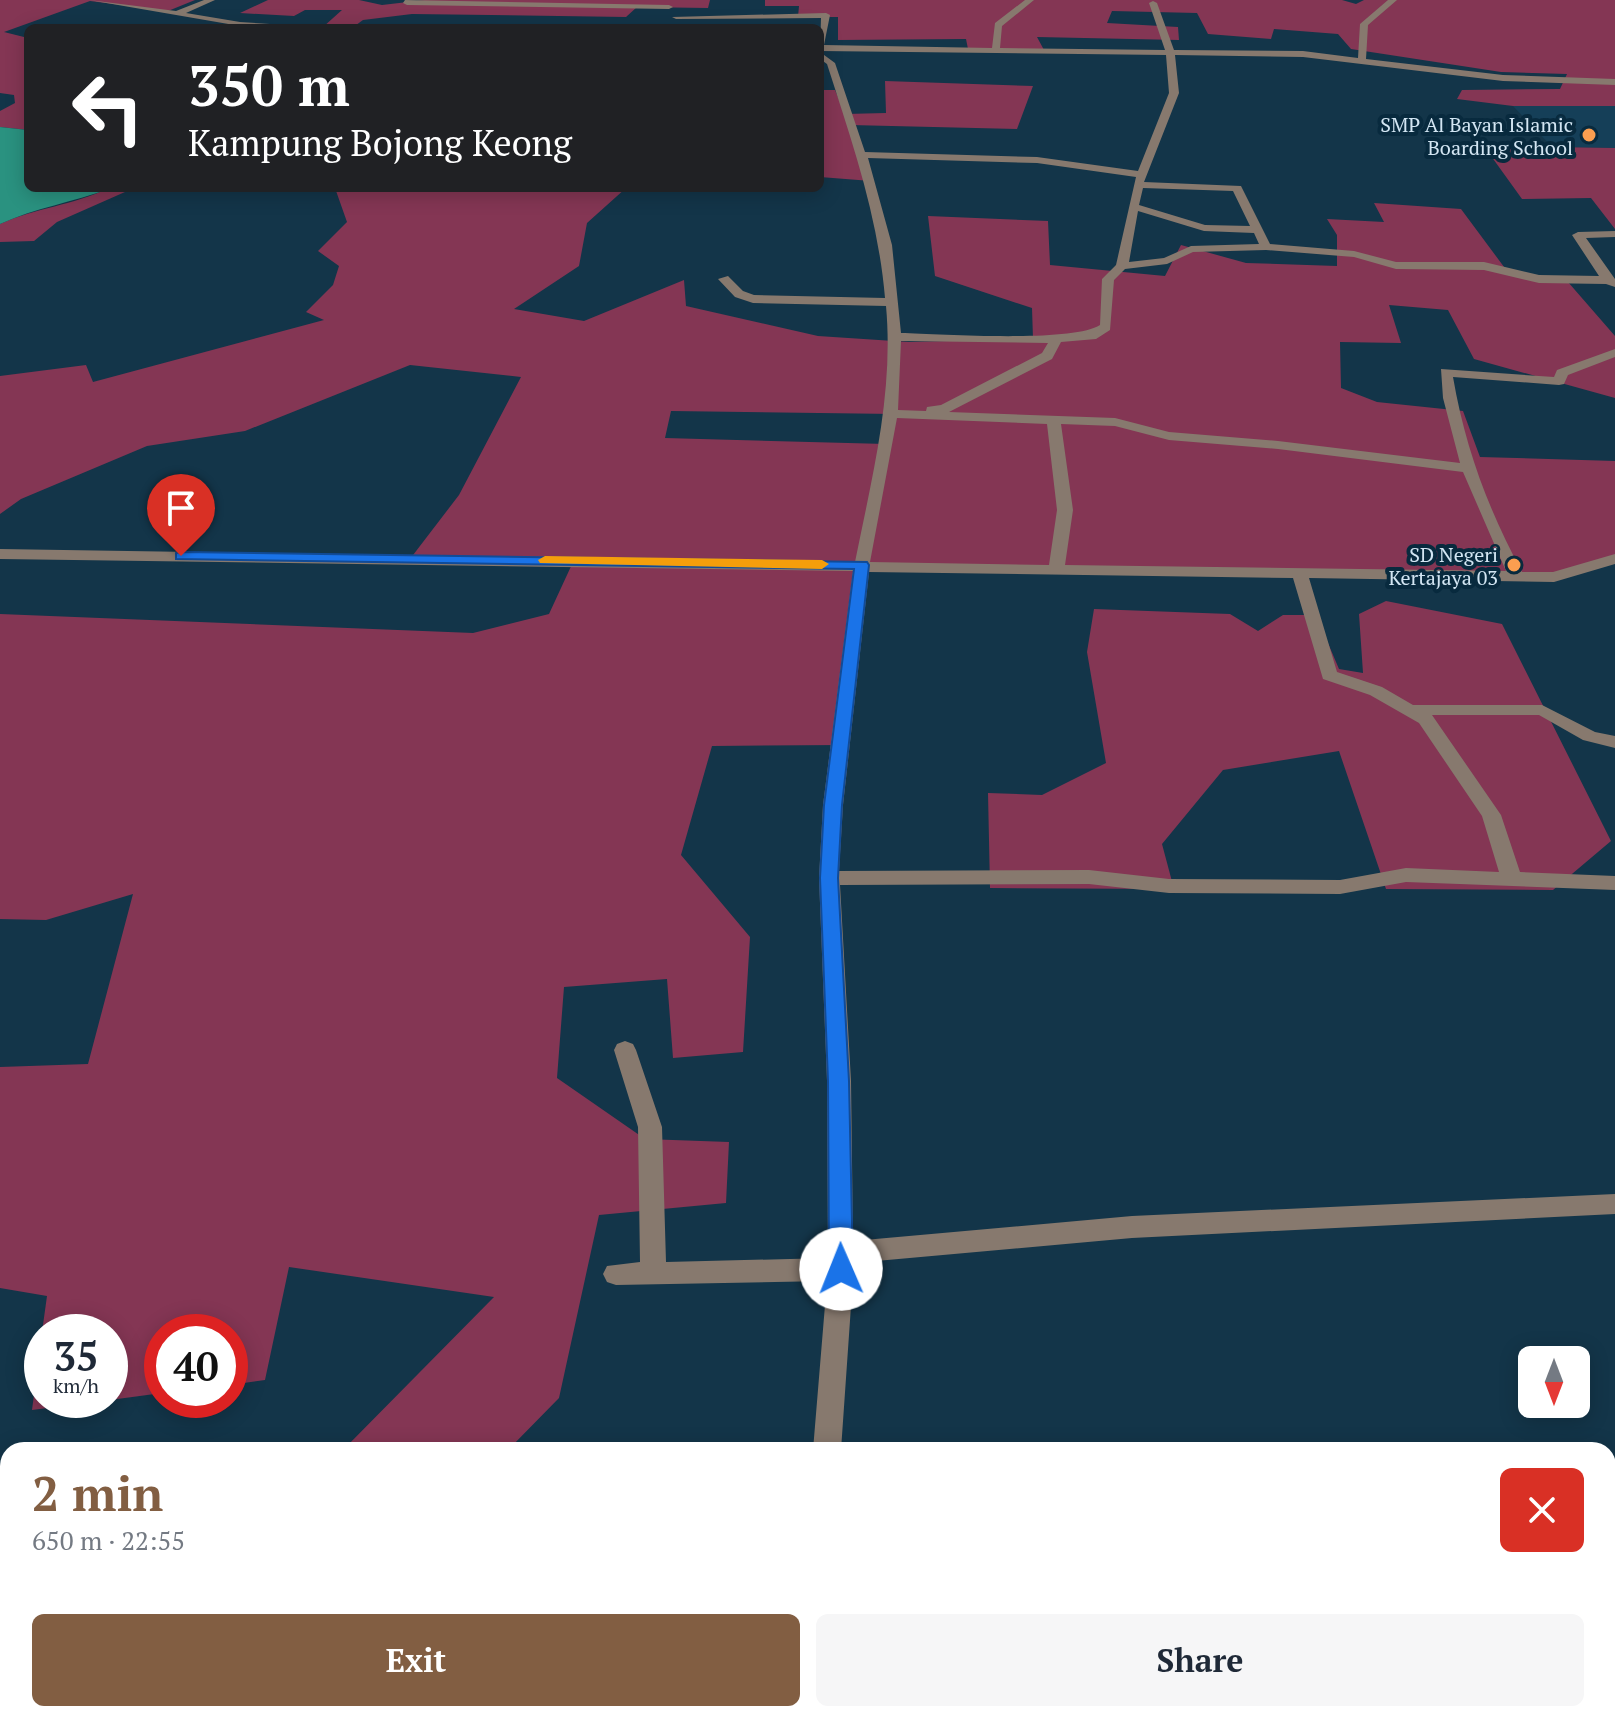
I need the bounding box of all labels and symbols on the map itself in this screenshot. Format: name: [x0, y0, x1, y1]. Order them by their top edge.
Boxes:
place label: SMP Al Bayan Islamic Boarding School: [1380, 111, 1573, 161]
marker: SMP Al Bayan Islamic Boarding School: [1580, 126, 1598, 144]
pin: [147, 474, 215, 556]
place label: SD Negeri Kertajaya 03: [1389, 541, 1498, 591]
marker: SD Negeri Kertajaya 03: [1505, 556, 1523, 574]
position arrow: [799, 1227, 883, 1311]
speed limit sign: 40: [144, 1314, 248, 1418]
north arrow: [1518, 1346, 1590, 1418]

